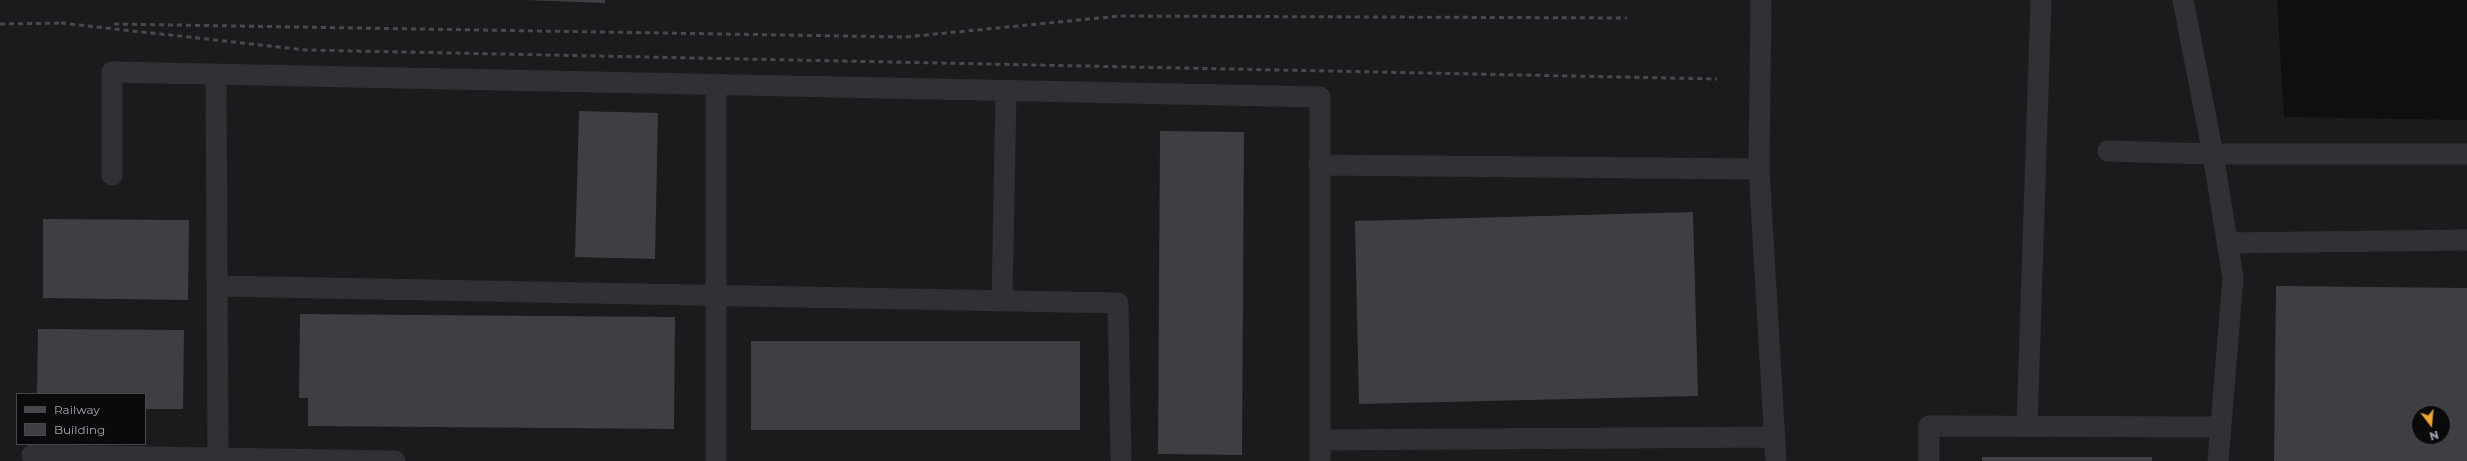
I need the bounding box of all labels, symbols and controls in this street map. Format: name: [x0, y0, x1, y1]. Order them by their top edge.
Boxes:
legend: [16, 393, 146, 445]
text: Railway: [54, 402, 100, 417]
north arrow: [2411, 405, 2451, 445]
text: Building: [54, 422, 105, 437]
text: N: [2428, 428, 2440, 444]

